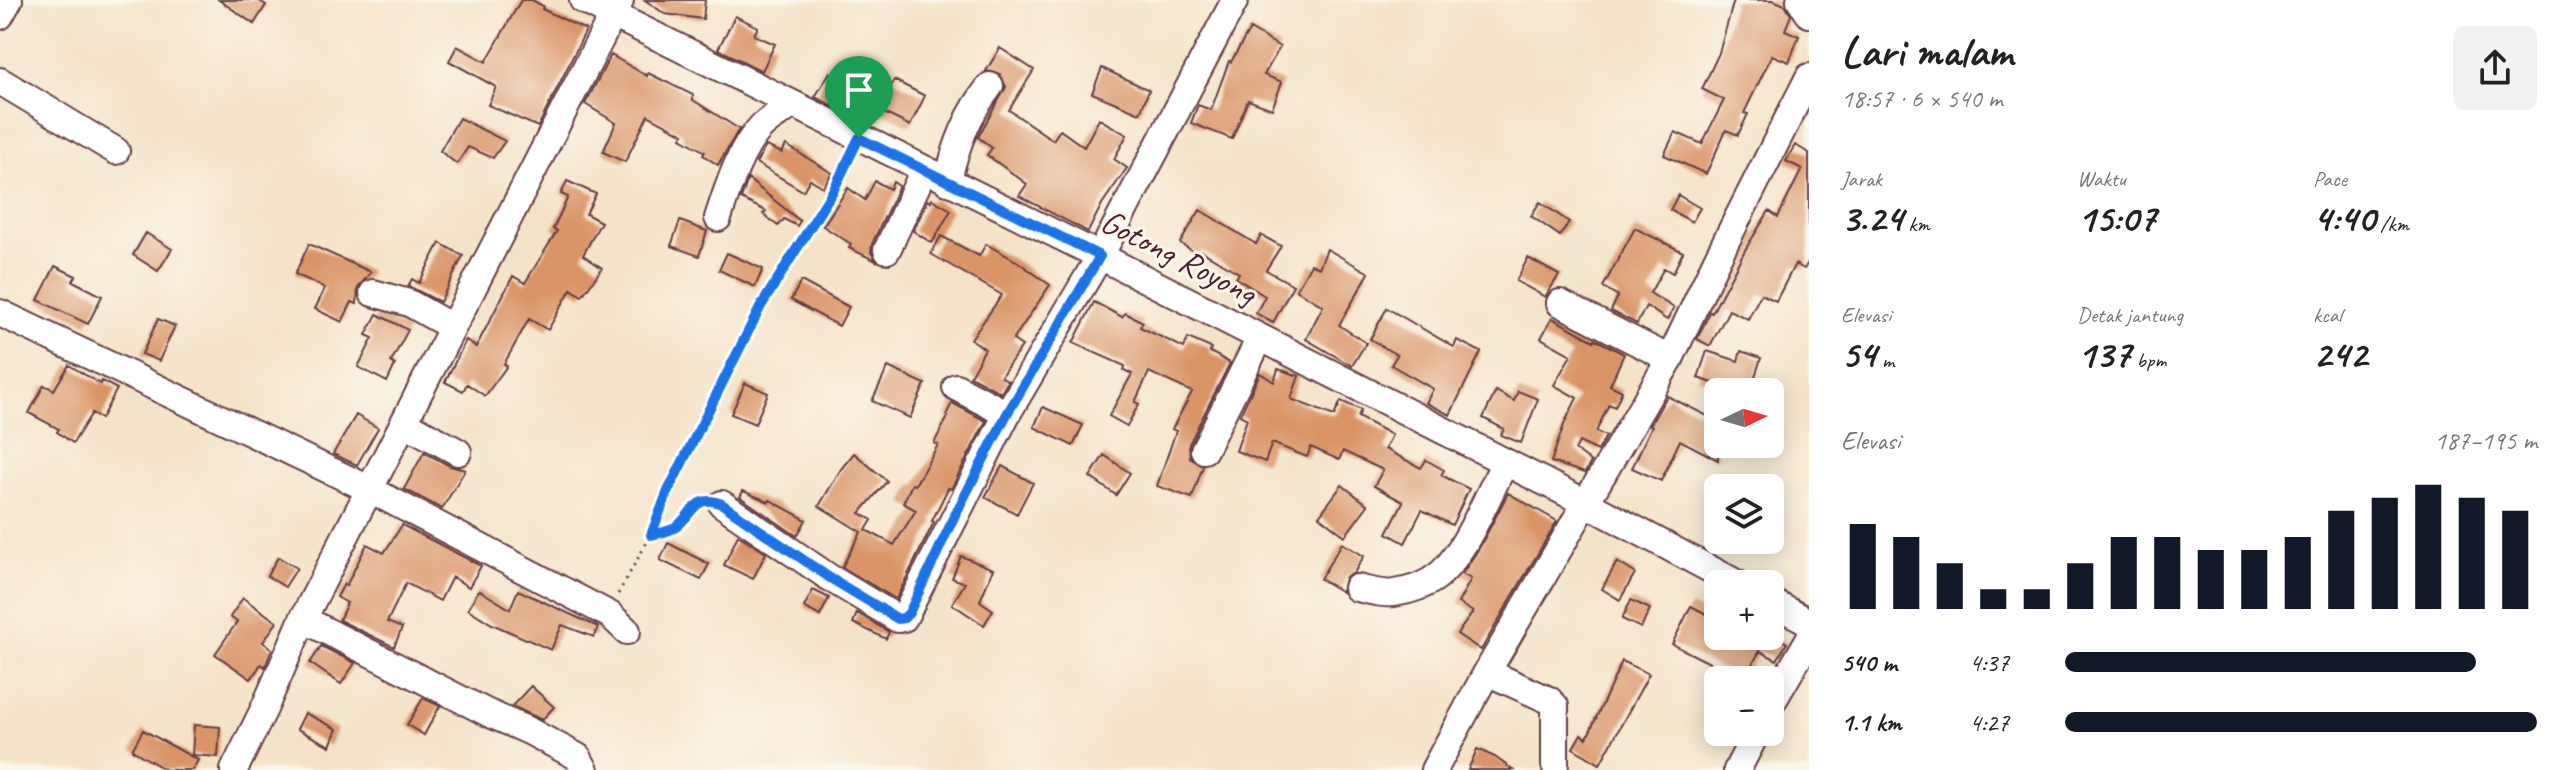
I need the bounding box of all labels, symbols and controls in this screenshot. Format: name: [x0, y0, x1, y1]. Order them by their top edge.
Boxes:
text: Lari malam: [1841, 24, 2012, 79]
button: share: [2453, 26, 2537, 110]
pin: [825, 56, 893, 138]
icon: arrive: [837, 68, 881, 112]
text: 18:57 · 6 × 540 m: [1841, 82, 2002, 115]
text: Jarak: [1841, 165, 1882, 193]
text: Waktu: [2077, 165, 2126, 193]
text: Pace: [2313, 165, 2347, 193]
text: 3.24: [1841, 193, 1903, 243]
text: 15:07: [2077, 193, 2156, 243]
text: 4:40: [2313, 193, 2375, 243]
street label: Gotong Royong: [1094, 199, 1265, 315]
text: km: [1903, 210, 1930, 238]
text: /km: [2375, 210, 2409, 238]
text: Elevasi: [1841, 301, 1891, 329]
text: Detak jantung: [2077, 301, 2183, 329]
text: kcal: [2313, 301, 2342, 329]
text: 54: [1841, 329, 1876, 379]
text: 137: [2077, 329, 2131, 379]
text: 242: [2313, 329, 2367, 379]
text: m: [1876, 346, 1894, 374]
text: bpm: [2131, 346, 2166, 374]
north arrow: [1704, 378, 1784, 458]
map controls: [1704, 378, 1784, 746]
text: Elevasi: [1841, 424, 1900, 457]
text: 187–195 m: [2434, 424, 2537, 457]
button: layers: [1704, 474, 1784, 554]
button: +: [1704, 570, 1784, 650]
text: 540 m: [1841, 646, 1897, 679]
text: 4:37: [1969, 646, 2009, 679]
button: −: [1704, 666, 1784, 746]
text: 1.1 km: [1841, 706, 1901, 739]
text: 4:27: [1969, 706, 2009, 739]

